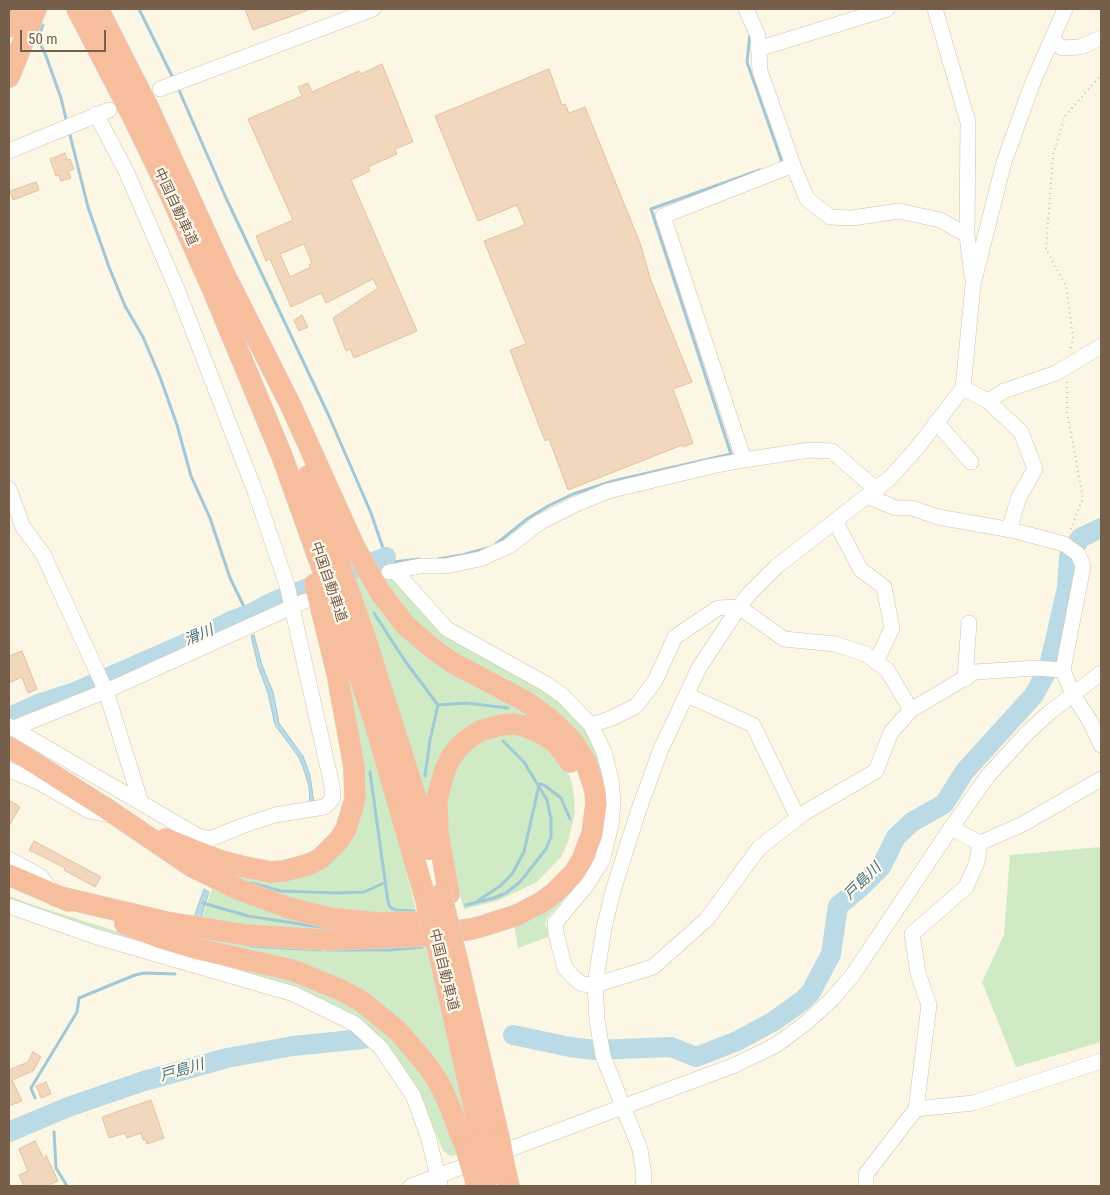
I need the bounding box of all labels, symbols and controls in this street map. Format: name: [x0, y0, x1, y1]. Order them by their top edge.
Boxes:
scale bar: [22, 20, 109, 52]
text: 50 m: [28, 30, 58, 48]
street label: 中国自動車道: [150, 165, 200, 249]
street label: 中国自動車道: [306, 540, 350, 624]
water label: 滑川: [182, 622, 216, 650]
water label: 戸島川: [841, 860, 885, 904]
street label: 中国自動車道: [425, 927, 461, 1013]
water label: 戸島川: [158, 1056, 206, 1086]

